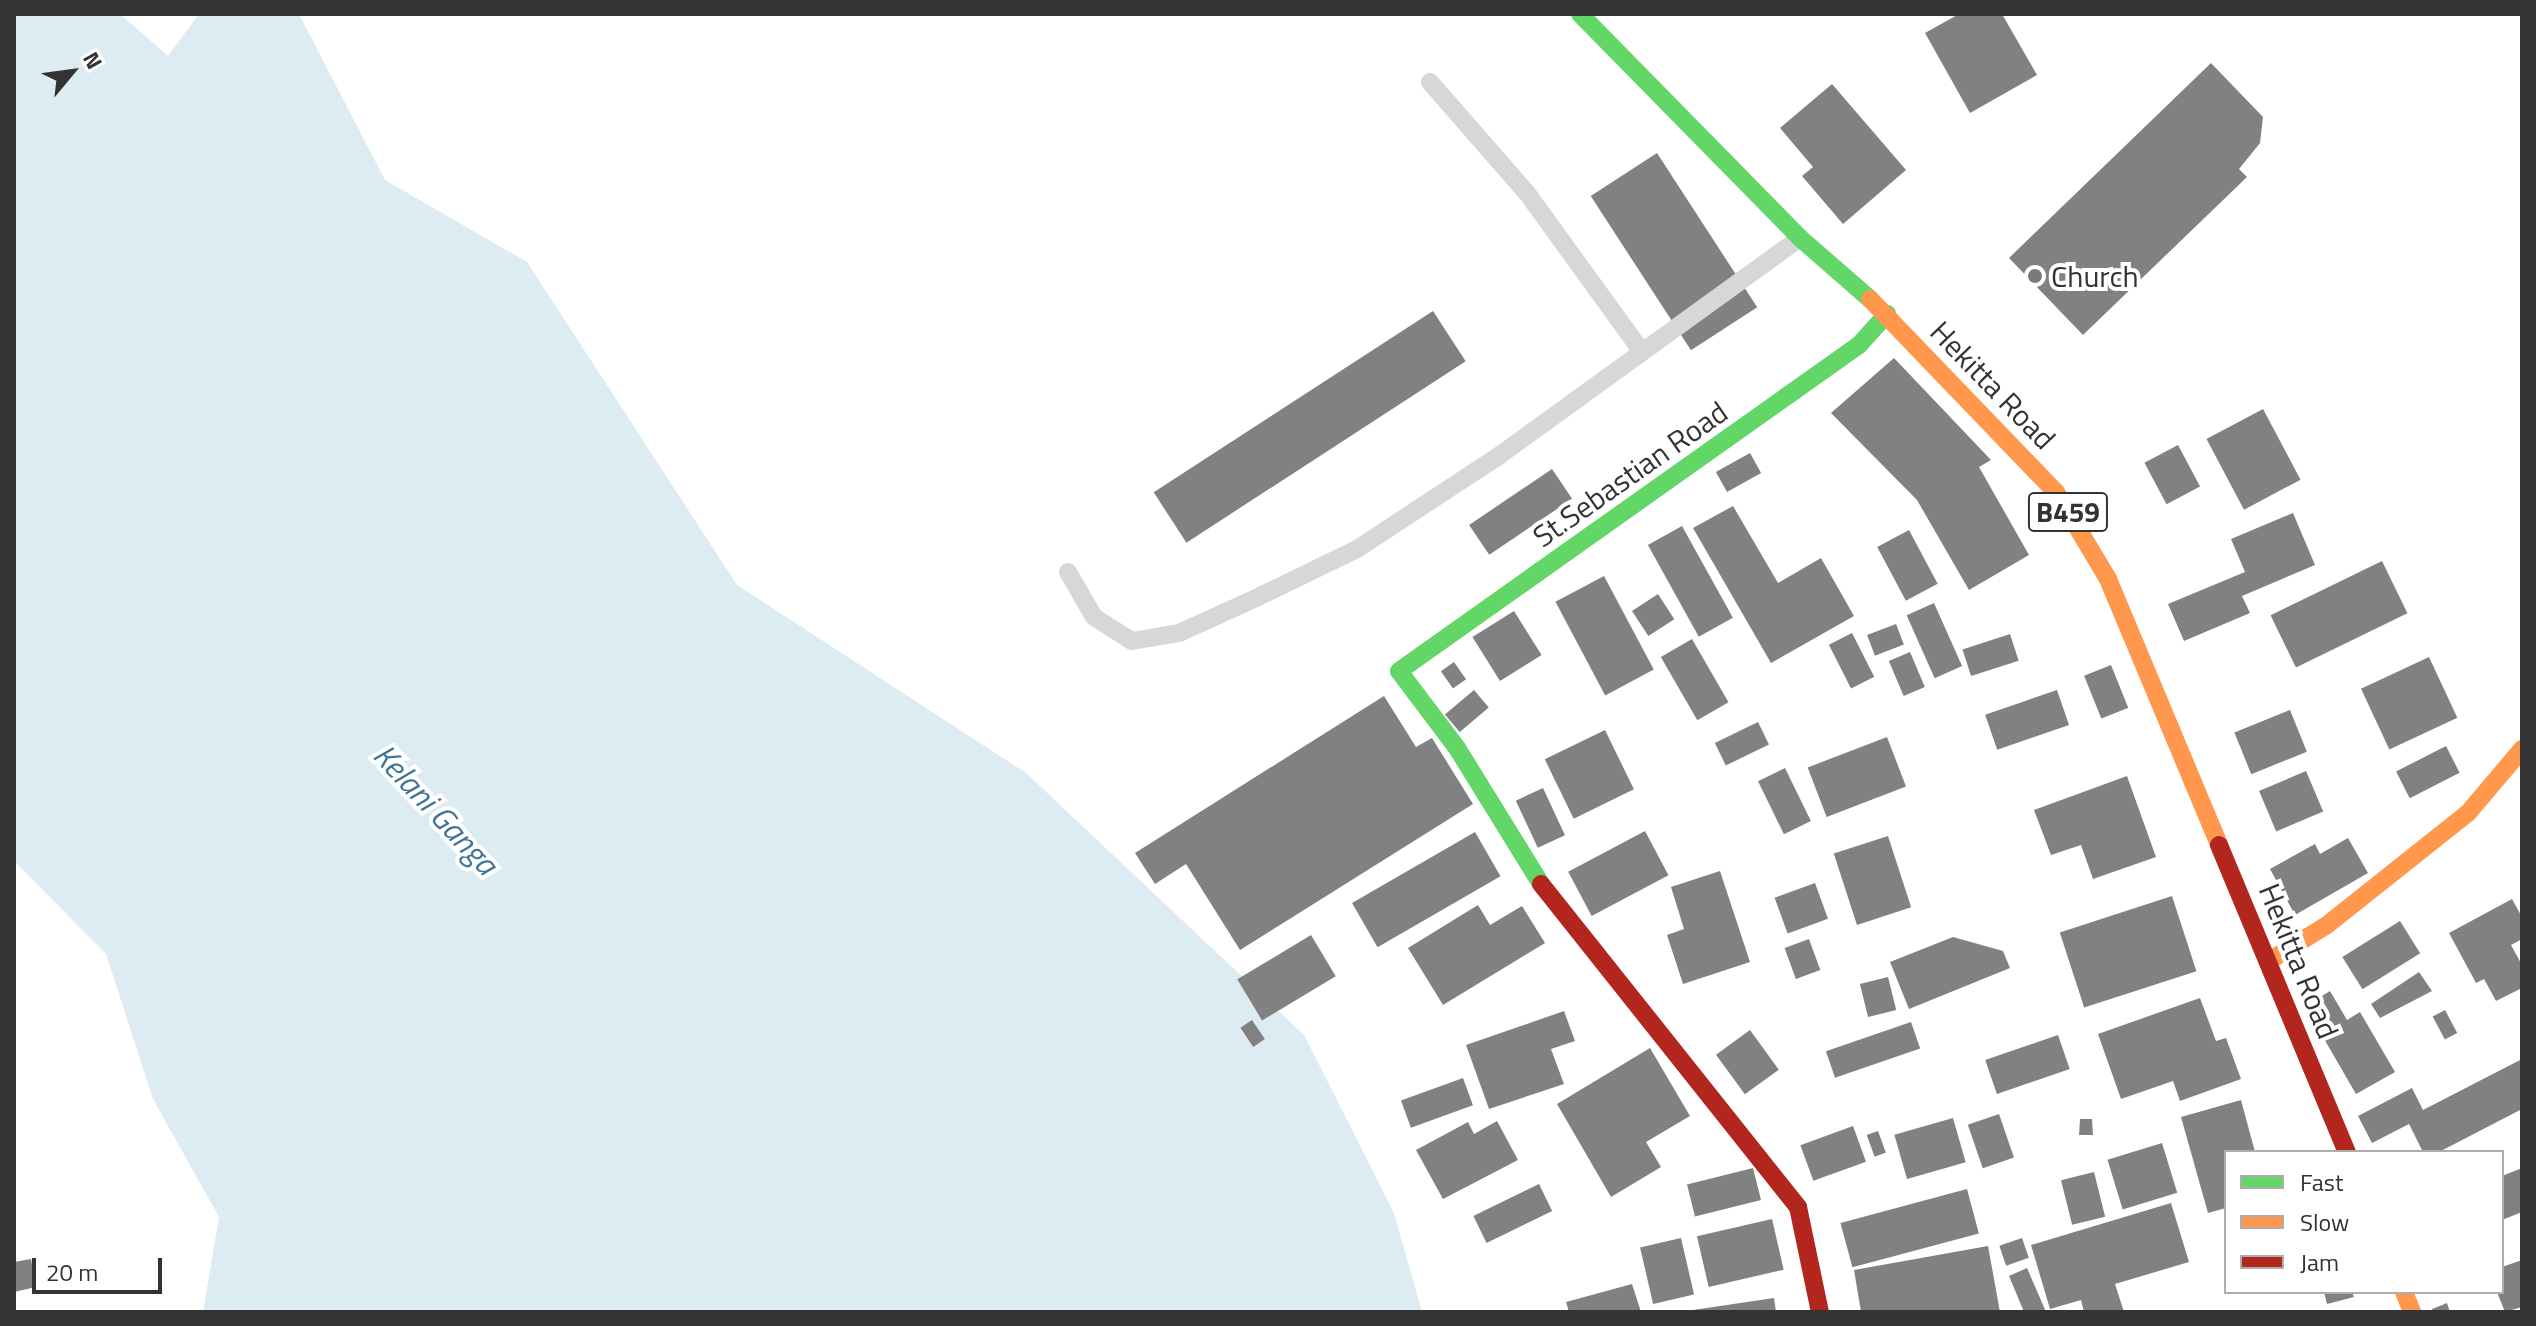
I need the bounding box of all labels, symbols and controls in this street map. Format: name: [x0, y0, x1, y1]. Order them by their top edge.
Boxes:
north arrow: [32, 32, 112, 112]
text: N: [74, 45, 112, 75]
place label: Church: [2051, 258, 2139, 294]
marker: Church: [2026, 267, 2044, 285]
street label: Hekitta Road: [1923, 314, 2063, 456]
street label: St.Sebastian Road: [1526, 394, 1734, 554]
road number: B459: [2026, 488, 2110, 536]
water label: Kelani Ganga: [366, 736, 506, 882]
street label: Hekitta Road: [2252, 878, 2346, 1044]
legend: [2224, 1150, 2504, 1294]
text: Fast: [2300, 1164, 2343, 1200]
text: Slow: [2300, 1204, 2349, 1240]
scale bar: [36, 1242, 166, 1292]
text: Jam: [2300, 1244, 2339, 1280]
text: 20 m: [46, 1254, 98, 1290]

